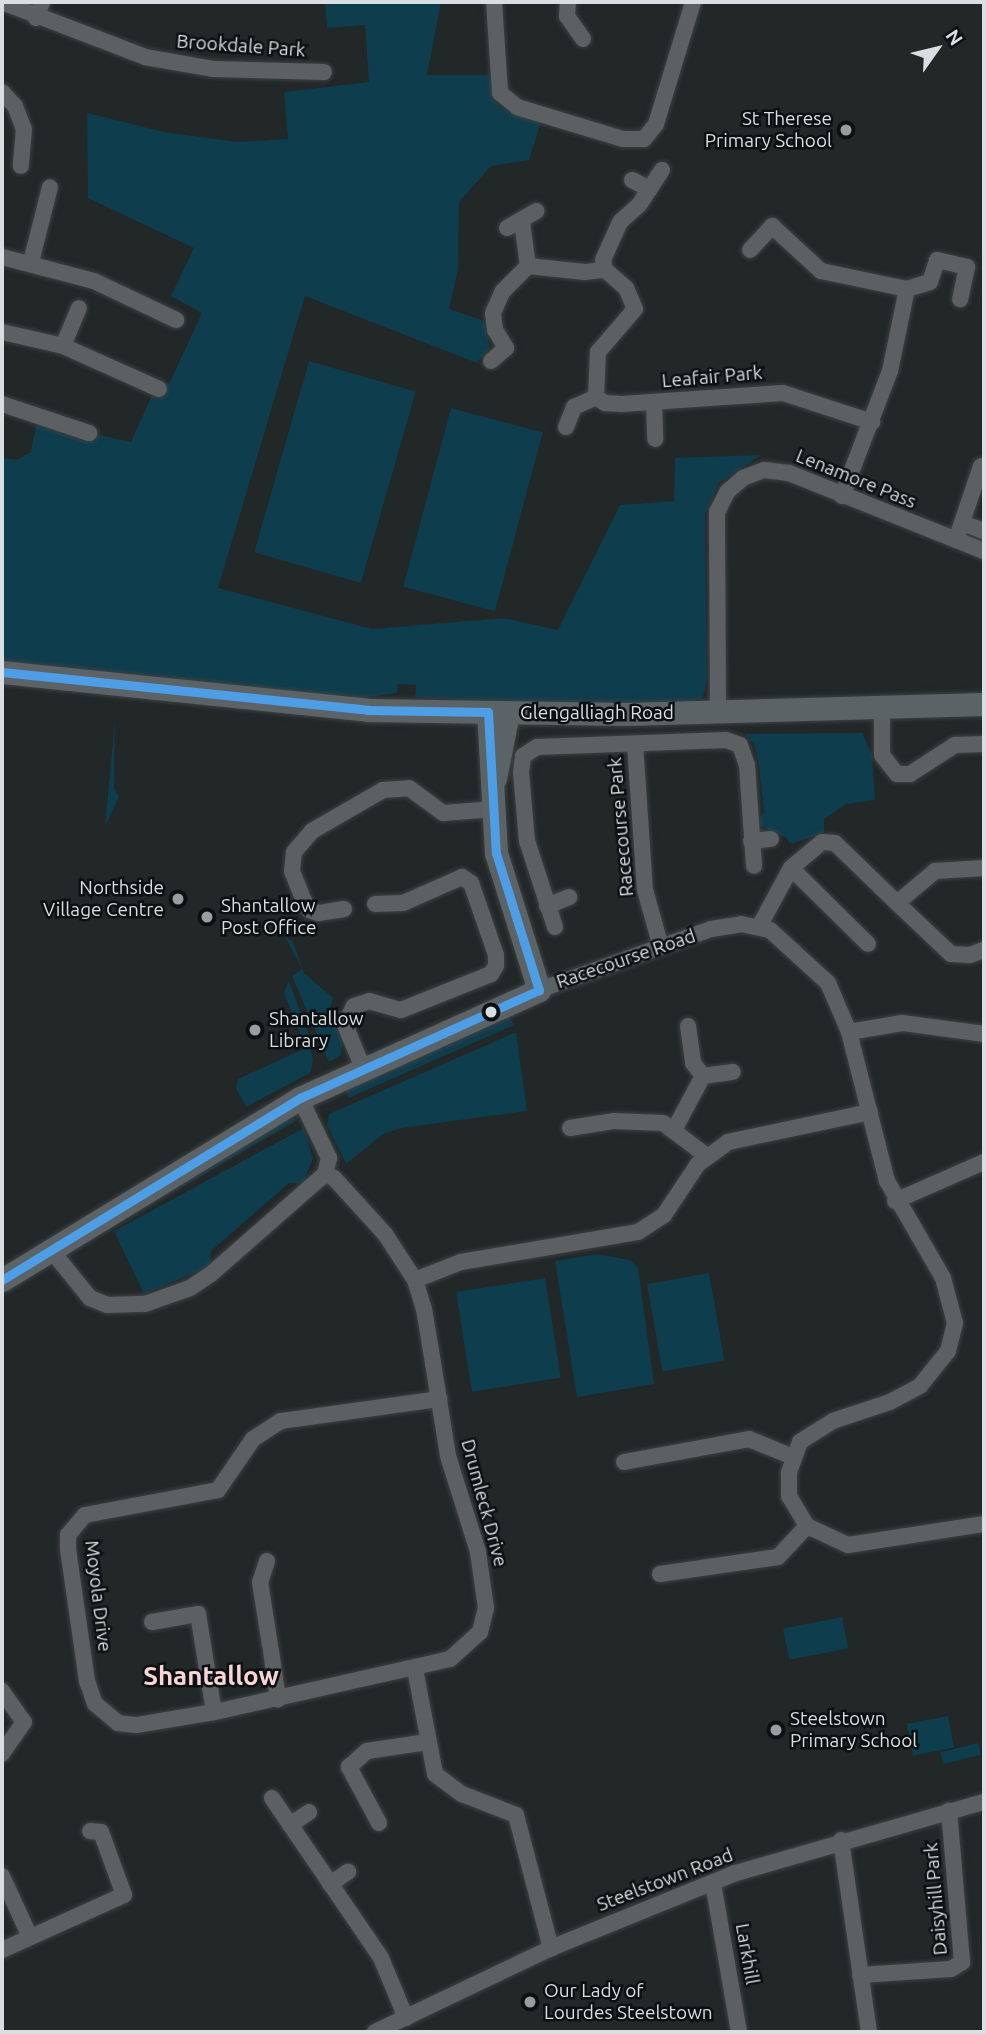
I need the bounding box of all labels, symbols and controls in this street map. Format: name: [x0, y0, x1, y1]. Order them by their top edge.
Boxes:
north arrow: [902, 14, 972, 84]
text: N: [941, 25, 967, 49]
street label: Brookdale Park: [176, 30, 306, 62]
place label: St Therese Primary School: [705, 108, 832, 152]
marker: St Therese Primary School: [838, 122, 854, 138]
street label: Leafair Park: [661, 361, 763, 393]
street label: Lenamore Pass: [793, 445, 919, 513]
street label: Glengalliagh Road: [520, 702, 674, 724]
street label: Racecourse Park: [604, 756, 638, 898]
place label: Northside Village Centre: [43, 877, 164, 921]
marker: Northside Village Centre: [170, 891, 186, 907]
place label: Shantallow Post Office: [221, 895, 316, 939]
marker: Shantallow Post Office: [199, 909, 215, 925]
street label: Racecourse Road: [553, 925, 699, 993]
unlabelled marker: [484, 1005, 498, 1019]
place label: Shantallow Library: [269, 1008, 363, 1052]
marker: Shantallow Library: [247, 1022, 263, 1038]
street label: Drumleck Drive: [456, 1437, 512, 1569]
street label: Moyola Drive: [80, 1539, 116, 1653]
district label: Shantallow: [143, 1660, 279, 1692]
place label: Steelstown Primary School: [790, 1708, 917, 1752]
marker: Steelstown Primary School: [768, 1722, 784, 1738]
street label: Daisyhill Park: [920, 1842, 952, 1956]
street label: Steelstown Road: [594, 1844, 736, 1916]
street label: Larkhill: [730, 1922, 764, 1986]
place label: Our Lady of Lourdes Steelstown: [544, 1980, 713, 2024]
marker: Our Lady of Lourdes Steelstown: [522, 1994, 538, 2010]

